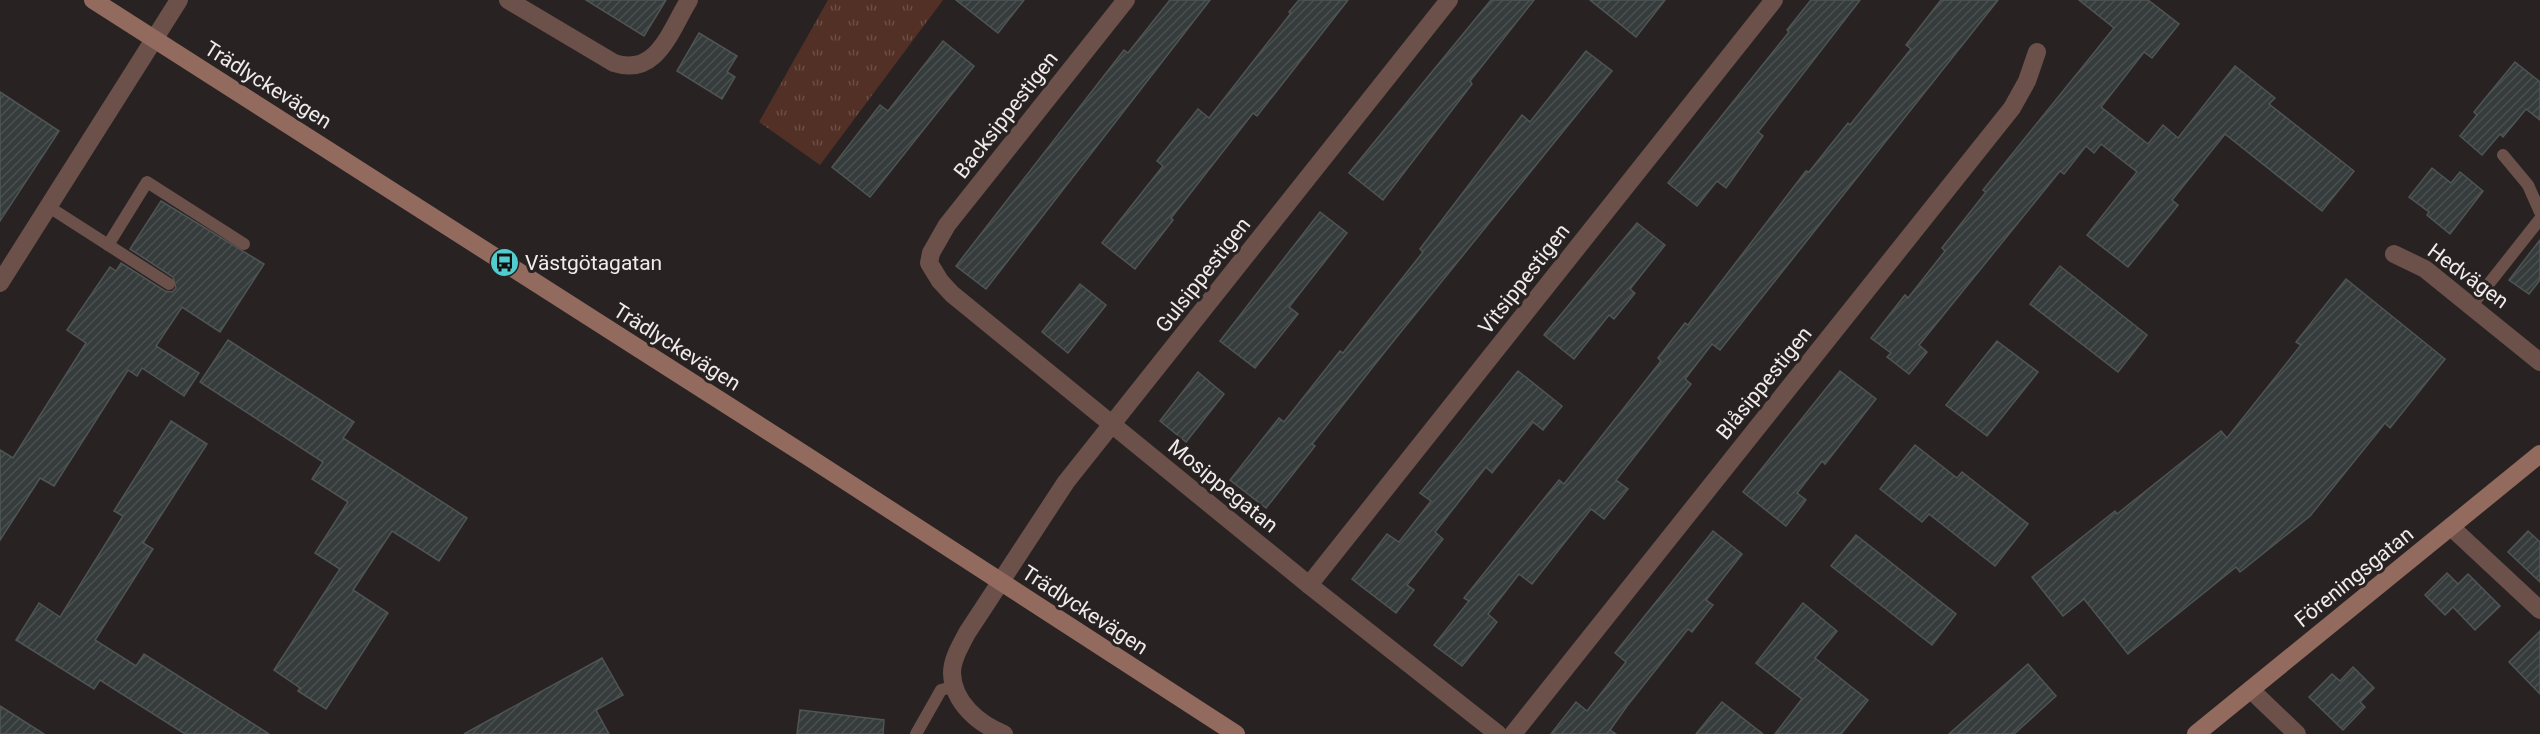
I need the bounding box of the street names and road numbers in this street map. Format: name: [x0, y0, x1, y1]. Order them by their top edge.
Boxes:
street label: Trädlyckevägen: [200, 36, 336, 134]
street label: Backsippestigen: [949, 47, 1063, 183]
street label: Gulsippestigen: [1151, 213, 1255, 337]
street label: Vitsippestigen: [1473, 219, 1575, 339]
street label: Hedvägen: [2423, 239, 2513, 313]
street label: Trädlyckevägen: [609, 298, 745, 396]
street label: Blåsippestigen: [1711, 322, 1817, 444]
street label: Mosippegatan: [1163, 434, 1283, 538]
street label: Föreningsgatan: [2290, 522, 2418, 632]
street label: Trädlyckevägen: [1018, 560, 1152, 660]

